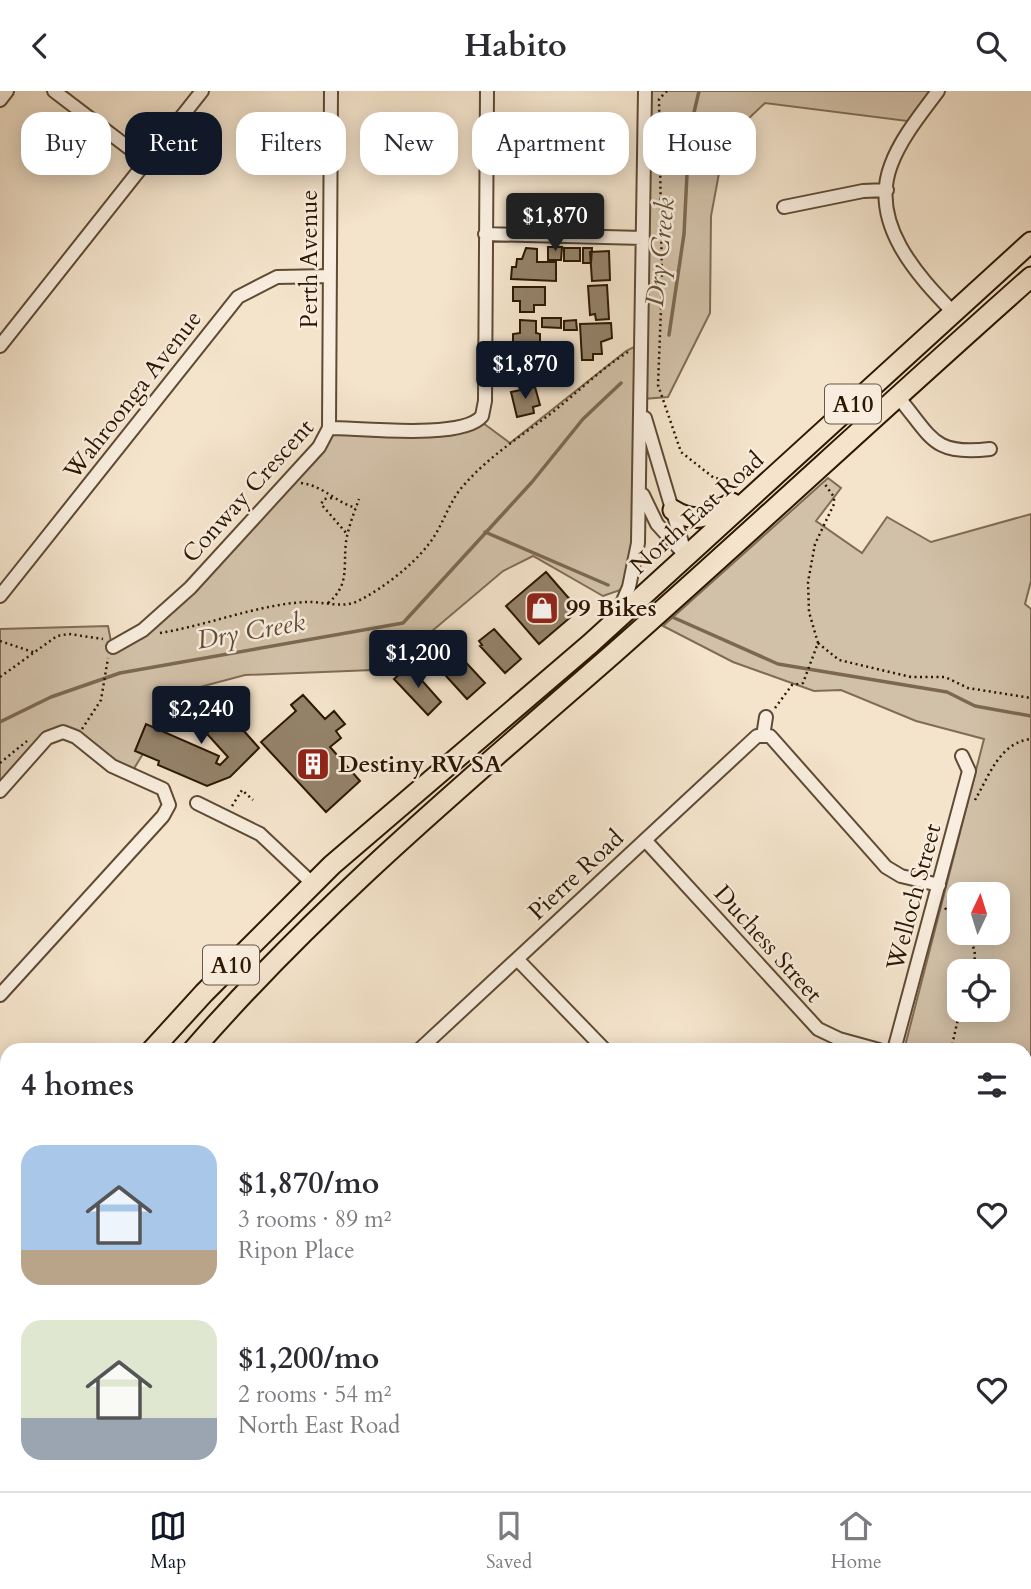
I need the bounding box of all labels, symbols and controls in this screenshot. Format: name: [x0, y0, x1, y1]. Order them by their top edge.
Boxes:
text: Habito: [464, 24, 567, 68]
icon: back: [21, 27, 59, 65]
icon: search: [972, 27, 1010, 65]
chip: Buy: [21, 112, 111, 175]
chip: Rent: [125, 112, 222, 175]
chip: Filters: [236, 112, 346, 175]
chip: New: [360, 112, 458, 175]
chip: Apartment: [472, 112, 629, 175]
chip: House: [643, 112, 756, 175]
street label: Perth Avenue: [293, 190, 326, 328]
pin: $1,870: [498, 193, 612, 253]
water label: Dry Creek: [637, 196, 683, 308]
text: $1,870: [522, 200, 588, 231]
street label: Wahroonga Avenue: [56, 303, 210, 487]
pin: $1,870: [468, 341, 582, 401]
text: $1,870: [492, 348, 558, 379]
road number: A10: [825, 385, 881, 423]
street label: Conway Crescent: [175, 412, 322, 570]
street label: North East Road: [623, 444, 771, 582]
shop icon: 99 Bikes: [523, 589, 561, 627]
place label: 99 Bikes: [566, 592, 657, 625]
water label: Dry Creek: [194, 604, 308, 658]
pin: $1,200: [361, 631, 475, 690]
text: $1,200: [385, 637, 451, 668]
pin: $2,240: [144, 687, 258, 746]
text: $2,240: [168, 693, 234, 724]
building icon: Destiny RV SA: [294, 745, 332, 783]
place label: Destiny RV SA: [338, 748, 502, 781]
street label: Welloch Street: [878, 819, 950, 975]
street label: Pierre Road: [521, 822, 631, 928]
street label: Duchess Street: [706, 878, 830, 1010]
north arrow: [947, 882, 1010, 945]
map controls: [947, 882, 1010, 1022]
road number: A10: [203, 945, 259, 985]
button: locate: [947, 959, 1010, 1022]
text: 4 homes: [21, 1065, 134, 1106]
icon: filters: [973, 1066, 1011, 1104]
text: $1,870/mo: [238, 1163, 379, 1204]
icon: home: [77, 1173, 161, 1257]
icon: heart: [973, 1196, 1011, 1234]
text: 3 rooms · 89 m²: [238, 1204, 391, 1235]
text: Ripon Place: [238, 1235, 355, 1266]
text: $1,200/mo: [238, 1338, 379, 1379]
icon: home: [77, 1348, 161, 1432]
icon: heart: [973, 1371, 1011, 1409]
text: 2 rooms · 54 m²: [238, 1379, 391, 1410]
text: North East Road: [238, 1410, 400, 1441]
tab: Map: [149, 1507, 187, 1575]
tab: Saved: [486, 1507, 532, 1575]
tab: Home: [831, 1507, 882, 1575]

